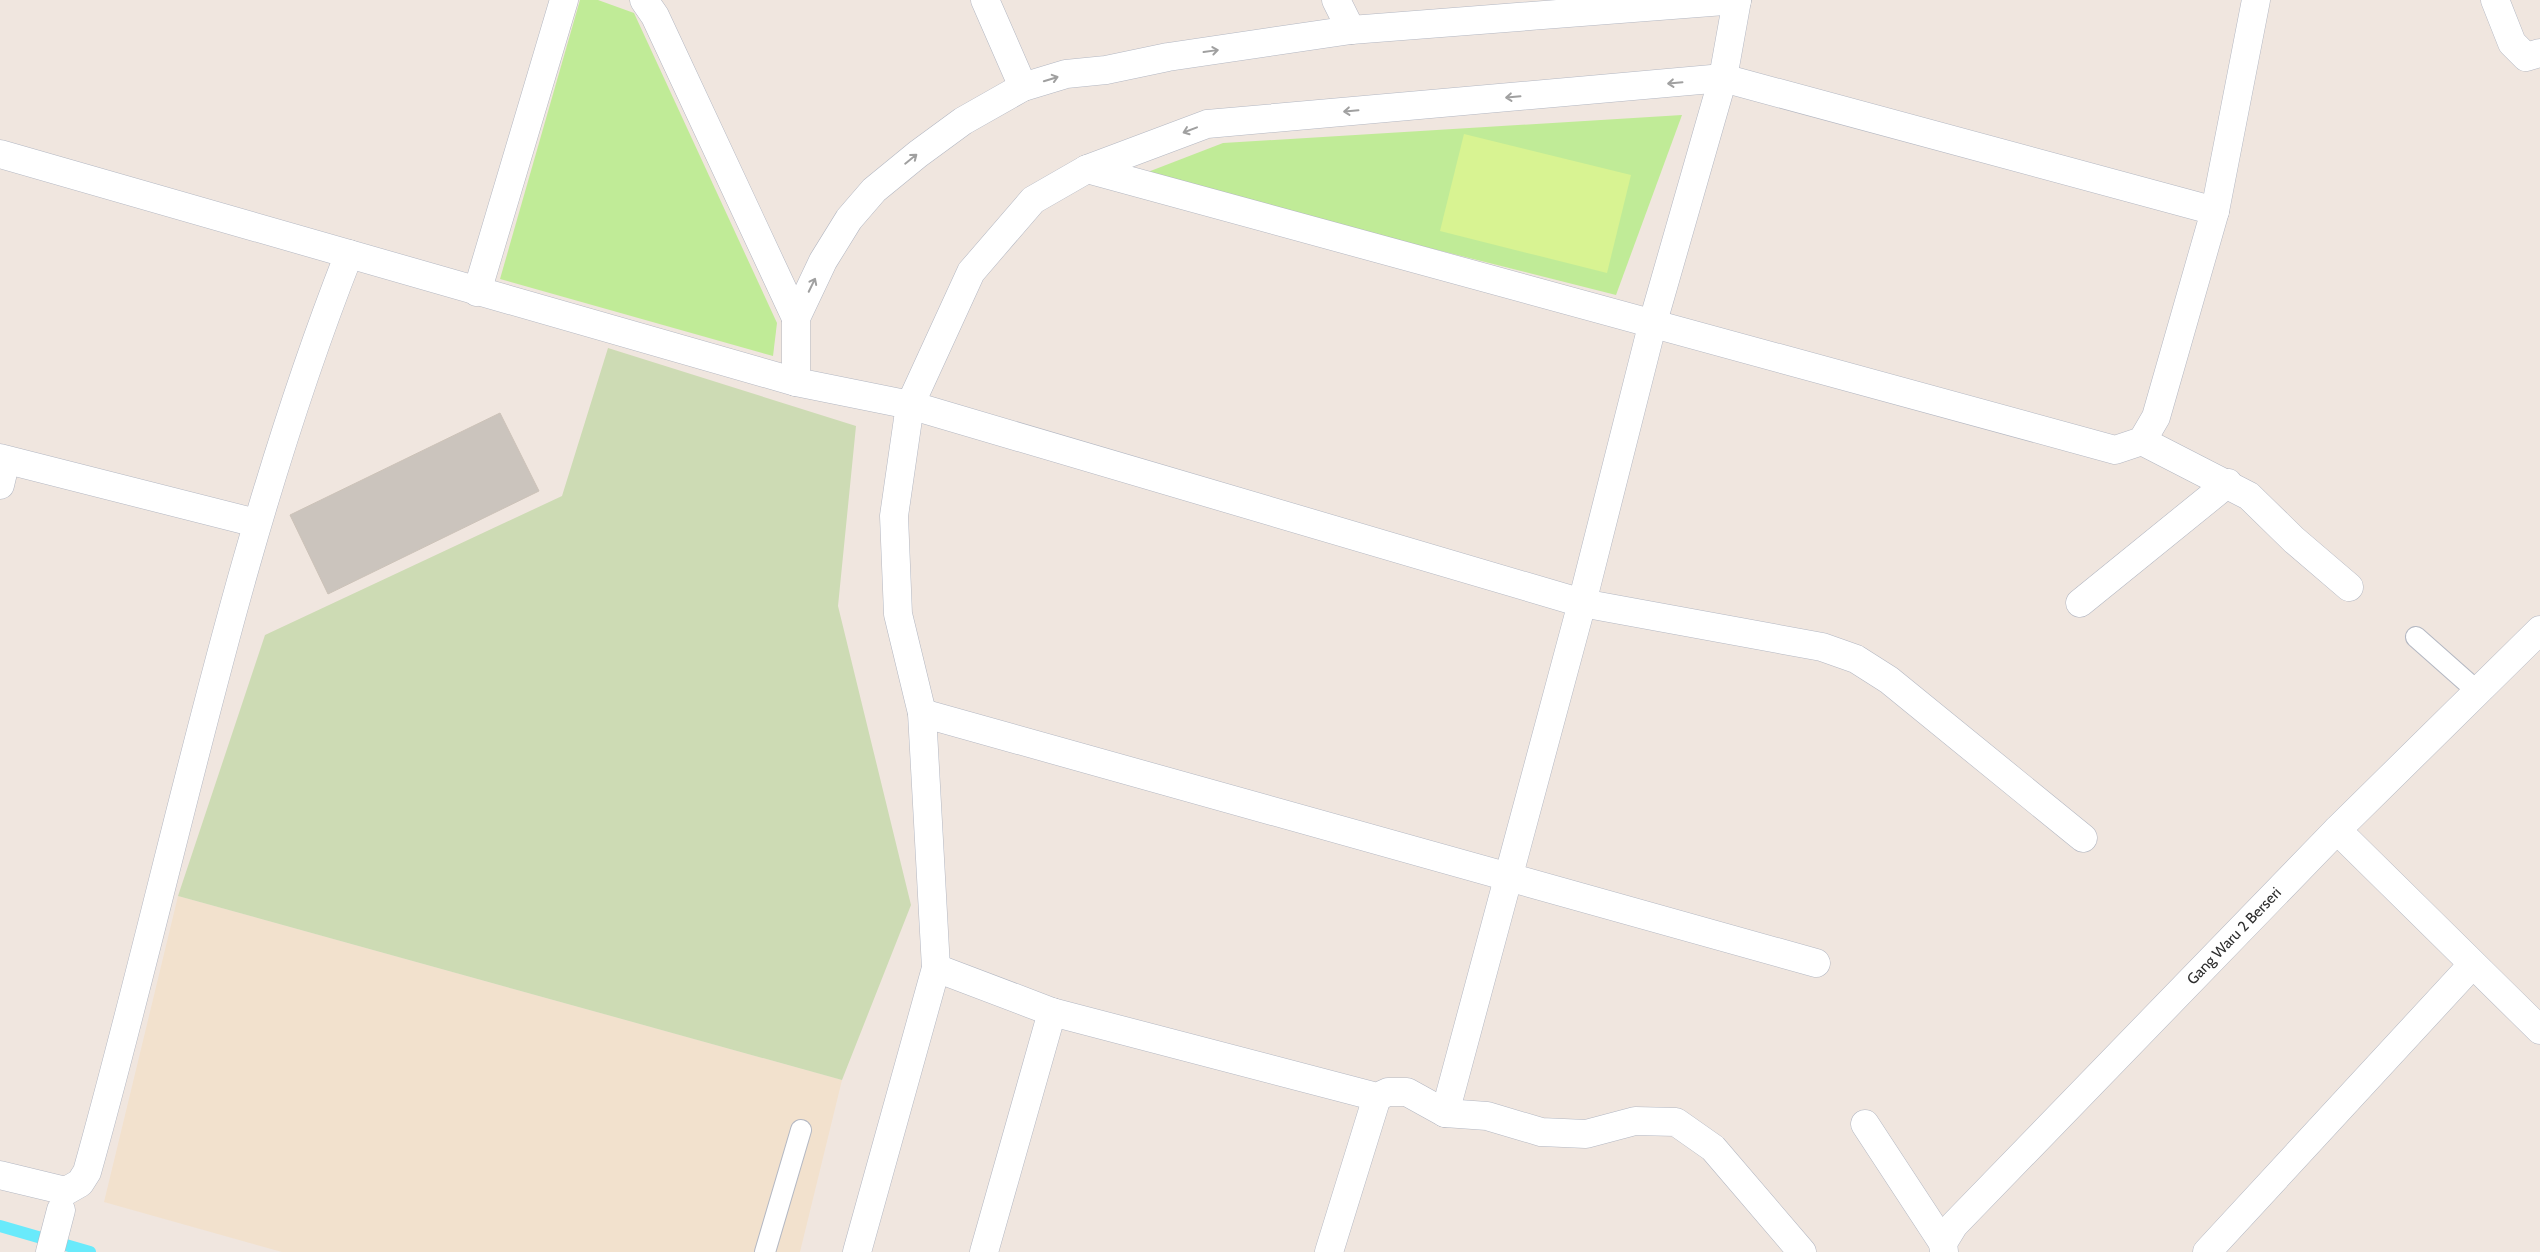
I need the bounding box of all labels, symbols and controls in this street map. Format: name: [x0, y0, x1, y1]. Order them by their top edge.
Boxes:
one-way arrow: [1203, 46, 1219, 56]
one-way arrow: [1043, 73, 1059, 83]
one-way arrow: [1667, 78, 1683, 88]
one-way arrow: [1505, 92, 1521, 102]
one-way arrow: [1343, 107, 1359, 116]
one-way arrow: [1183, 126, 1199, 135]
one-way arrow: [905, 154, 918, 165]
one-way arrow: [808, 278, 817, 293]
street label: Gang Waru 2 Berseri: [2183, 884, 2285, 988]

